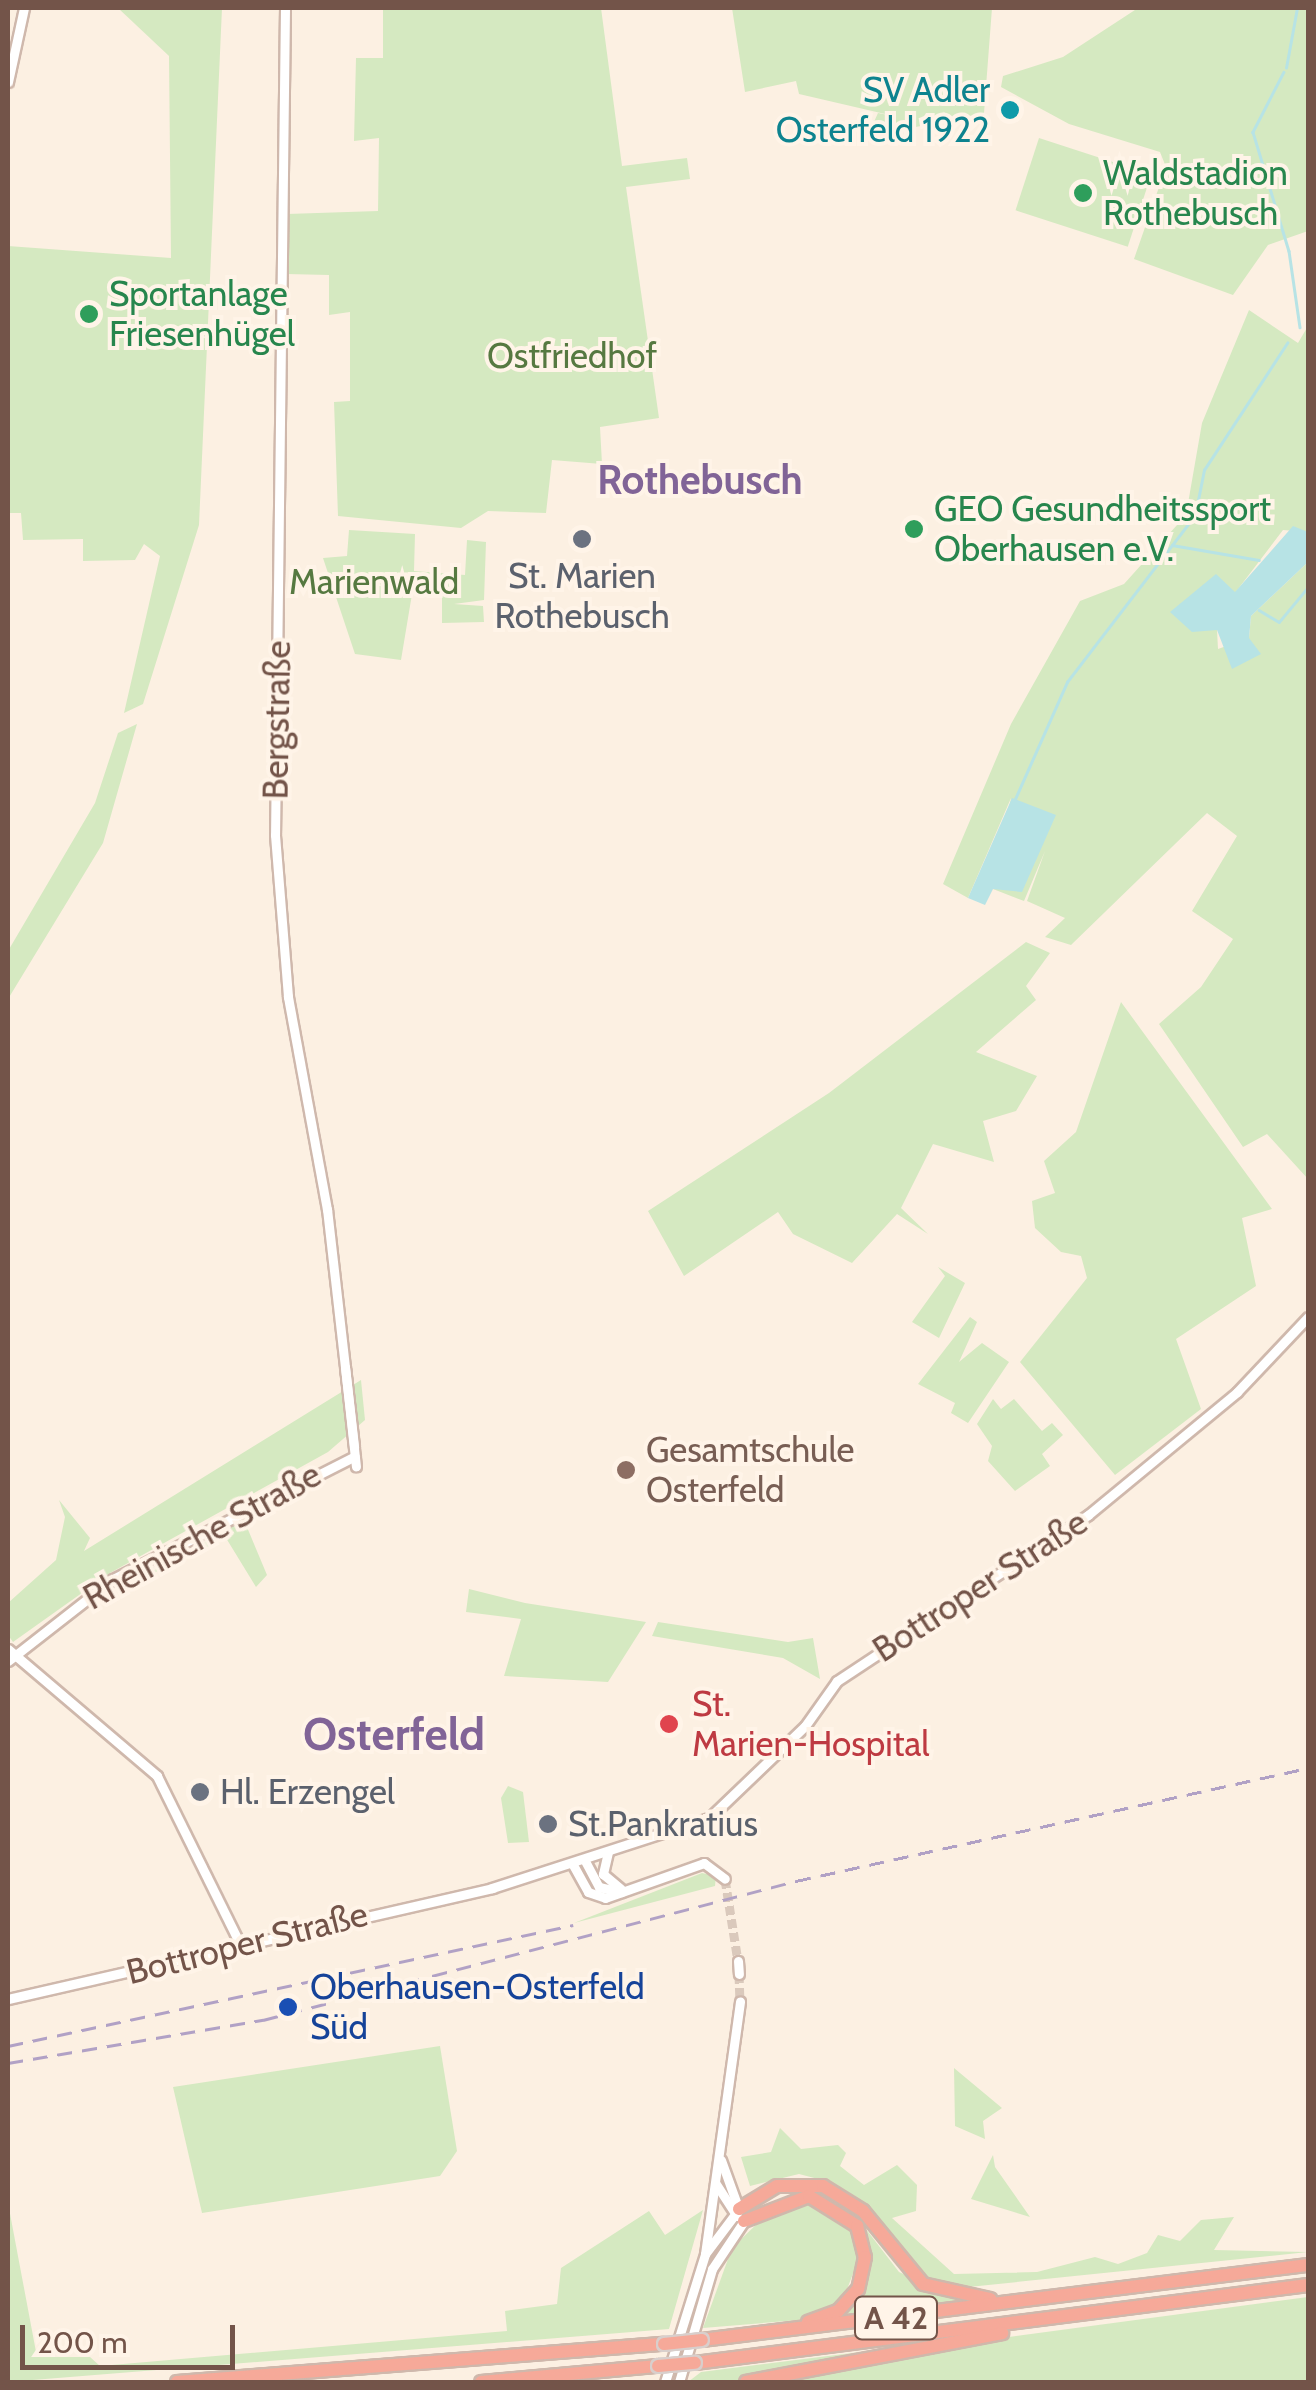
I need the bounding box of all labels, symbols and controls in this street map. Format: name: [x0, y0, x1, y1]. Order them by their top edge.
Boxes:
place label: SV Adler Osterfeld 1922: [776, 69, 990, 151]
marker: SV Adler Osterfeld 1922: [999, 99, 1021, 121]
place label: Waldstadion Rothebusch: [1103, 152, 1288, 234]
marker: Waldstadion Rothebusch: [1072, 182, 1094, 204]
place label: Sportanlage Friesenhügel: [109, 273, 295, 355]
marker: Sportanlage Friesenhügel: [78, 303, 100, 325]
park label: Ostfriedhof: [487, 335, 657, 377]
district label: Rothebusch: [597, 456, 803, 504]
place label: GEO Gesundheitssport Oberhausen e.V.: [934, 488, 1271, 570]
marker: GEO Gesundheitssport Oberhausen e.V.: [903, 518, 925, 540]
marker: St. Marien Rothebusch: [571, 528, 593, 550]
place label: St. Marien Rothebusch: [494, 555, 670, 637]
park label: Marienwald: [289, 561, 459, 603]
street label: Bergstraße: [255, 640, 299, 800]
place label: Gesamtschule Osterfeld: [646, 1429, 854, 1511]
street label: Rheinische Straße: [76, 1453, 328, 1619]
marker: Gesamtschule Osterfeld: [615, 1459, 637, 1481]
street label: Bottroper Straße: [865, 1501, 1095, 1671]
place label: St. Marien-Hospital: [692, 1683, 930, 1765]
district label: Osterfeld: [303, 1708, 485, 1762]
marker: St. Marien-Hospital: [656, 1711, 682, 1737]
place label: Hl. Erzengel: [220, 1771, 395, 1813]
marker: Hl. Erzengel: [189, 1781, 211, 1803]
place label: St.Pankratius: [568, 1803, 758, 1845]
marker: St.Pankratius: [537, 1813, 559, 1835]
street label: Bottroper Straße: [122, 1893, 372, 1993]
place label: Oberhausen-Osterfeld Süd: [310, 1966, 645, 2048]
marker: Oberhausen-Osterfeld Süd: [275, 1994, 301, 2020]
road number: A 42: [854, 2291, 938, 2345]
scale bar: [25, 2305, 240, 2367]
text: 200 m: [37, 2324, 128, 2361]

